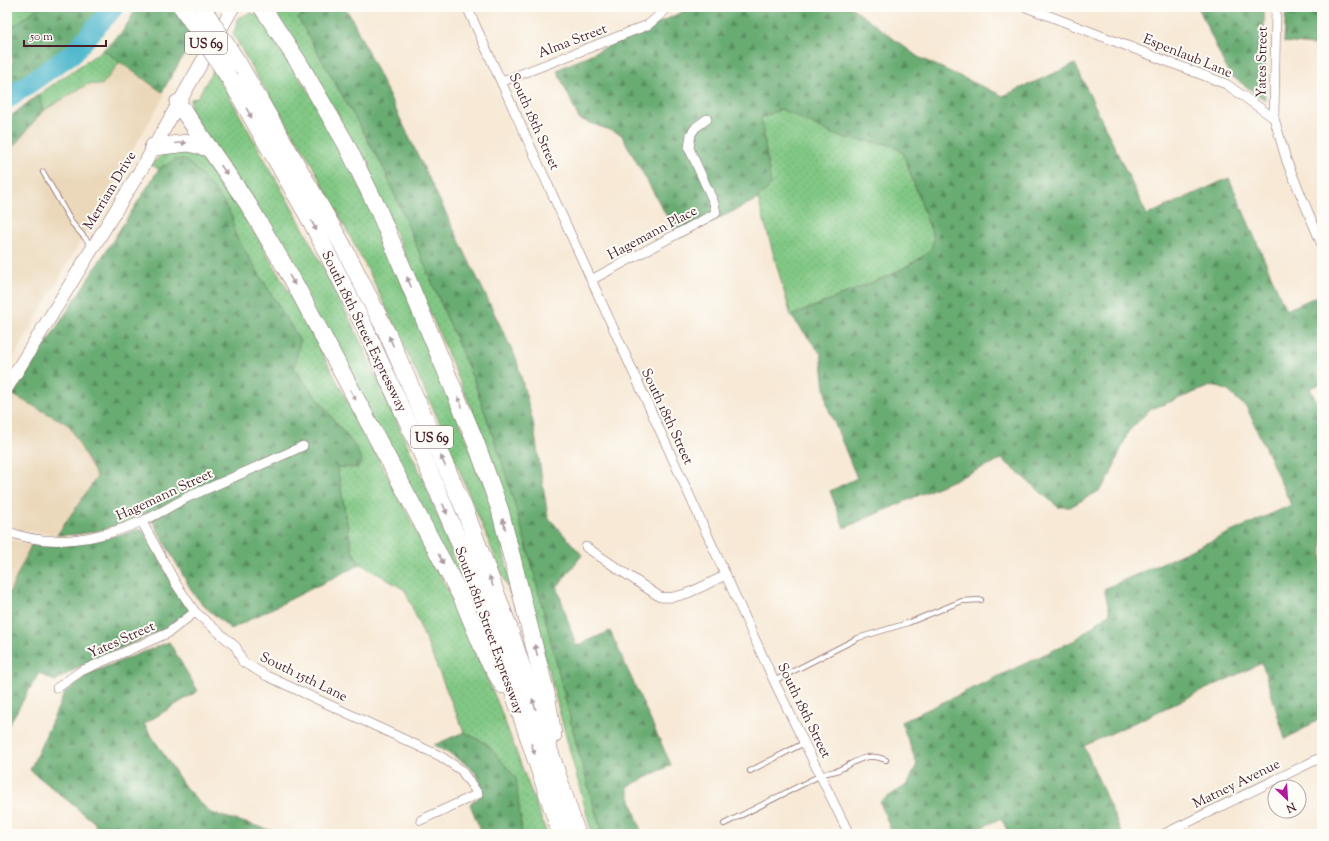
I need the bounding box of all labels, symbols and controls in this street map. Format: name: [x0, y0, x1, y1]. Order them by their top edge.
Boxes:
street label: Alma Street: [535, 19, 610, 64]
scale bar: [24, 22, 106, 48]
street label: Yates Street: [1252, 26, 1274, 98]
text: 50 m: [29, 28, 53, 46]
street label: Espenlaub Lane: [1140, 30, 1235, 84]
road number: US 69: [185, 32, 227, 54]
street label: South 18th Street: [503, 70, 564, 174]
one-way arrow: [246, 107, 253, 119]
one-way arrow: [175, 140, 187, 147]
street label: Merriam Drive: [79, 148, 142, 234]
one-way arrow: [220, 164, 228, 175]
street label: Hagemann Place: [604, 202, 701, 266]
one-way arrow: [310, 220, 317, 231]
street label: South 18th Street Expressway: [315, 248, 411, 416]
one-way arrow: [289, 274, 296, 286]
one-way arrow: [406, 276, 412, 288]
one-way arrow: [387, 335, 393, 347]
street label: South 18th Street: [635, 366, 697, 468]
one-way arrow: [350, 389, 356, 401]
one-way arrow: [457, 397, 463, 408]
road number: US 69: [411, 426, 453, 448]
one-way arrow: [439, 454, 445, 466]
street label: Hagemann Street: [113, 465, 217, 527]
one-way arrow: [442, 503, 448, 514]
one-way arrow: [500, 518, 506, 531]
street label: South 18th Street Expressway: [448, 544, 528, 717]
one-way arrow: [438, 553, 444, 565]
one-way arrow: [488, 575, 494, 587]
street label: Yates Street: [85, 617, 159, 664]
one-way arrow: [532, 644, 538, 657]
street label: South 15th Lane: [256, 648, 350, 708]
street label: South 18th Street: [771, 660, 835, 762]
one-way arrow: [531, 698, 537, 710]
one-way arrow: [530, 743, 536, 755]
street label: Matney Avenue: [1190, 755, 1284, 815]
north arrow: [1267, 779, 1307, 819]
text: N: [1283, 798, 1299, 816]

